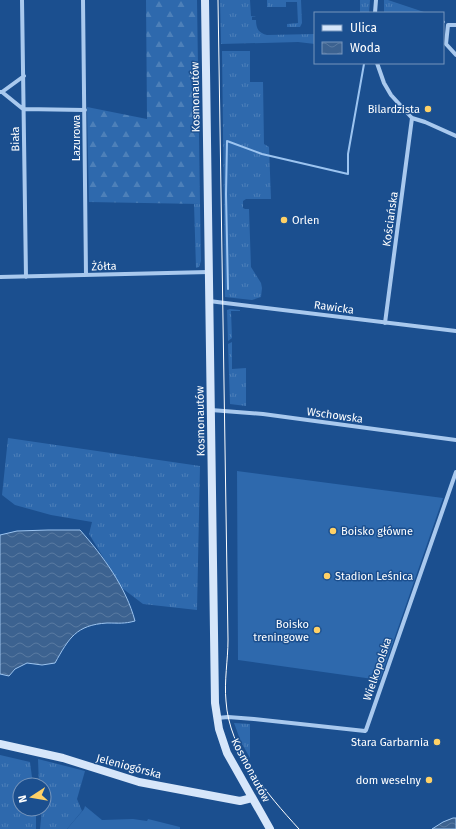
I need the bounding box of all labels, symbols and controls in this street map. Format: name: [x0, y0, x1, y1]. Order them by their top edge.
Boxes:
legend: [314, 12, 444, 64]
text: Ulica: [350, 21, 377, 35]
text: Woda: [350, 41, 381, 55]
street label: Kosmonautów: [188, 61, 203, 132]
place label: Bilardzista: [368, 103, 420, 116]
marker: Bilardzista: [423, 104, 433, 114]
street label: Lazurowa: [70, 115, 83, 161]
street label: Biała: [9, 126, 22, 152]
street label: Kościańska: [380, 191, 401, 247]
place label: Orlen: [292, 214, 319, 227]
marker: Orlen: [279, 215, 289, 225]
street label: Żółta: [91, 259, 117, 273]
street label: Rawicka: [313, 298, 355, 317]
street label: Kosmonautów: [193, 385, 208, 456]
street label: Wschowska: [306, 405, 364, 426]
place label: Boisko główne: [341, 525, 413, 538]
marker: Boisko główne: [328, 526, 338, 536]
place label: Stadion Leśnica: [335, 570, 413, 583]
marker: Stadion Leśnica: [322, 571, 332, 581]
place label: Boisko treningowe: [253, 618, 309, 644]
marker: Boisko treningowe: [312, 625, 322, 635]
street label: Wielkopolska: [361, 636, 394, 703]
street label: Kosmonautów: [228, 736, 273, 805]
place label: Stara Garbarnia: [351, 736, 429, 749]
marker: Stara Garbarnia: [432, 737, 442, 747]
street label: Jeleniogórska: [95, 752, 163, 781]
place label: dom weselny: [356, 774, 422, 787]
marker: dom weselny: [424, 775, 434, 785]
north arrow: [12, 777, 52, 817]
text: N: [16, 794, 30, 804]

